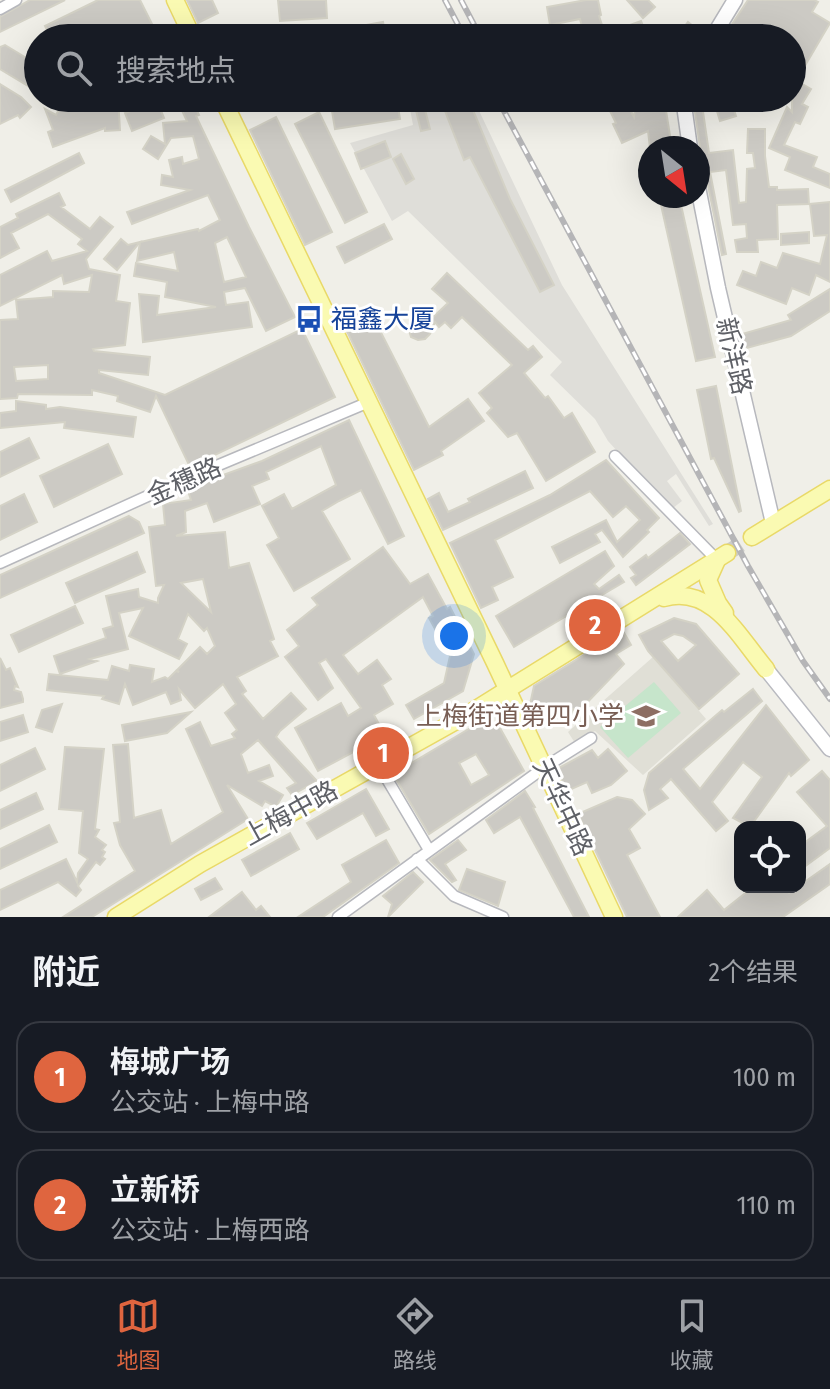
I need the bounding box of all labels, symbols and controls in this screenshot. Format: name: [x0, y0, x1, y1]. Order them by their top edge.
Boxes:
search box: [24, 24, 806, 112]
icon: search: [52, 46, 96, 90]
text: 搜索地点: [116, 53, 236, 89]
north arrow: [638, 136, 710, 208]
bus stop icon: 福鑫大厦: [294, 304, 324, 334]
place label: 福鑫大厦: [331, 304, 435, 335]
street label: 新洋路: [710, 315, 757, 398]
street label: 金穗路: [142, 451, 226, 511]
pin: 2: [569, 595, 621, 655]
your location: [434, 616, 474, 656]
place label: 上梅街道第四小学: [416, 701, 624, 732]
school or university icon: 上梅街道第四小学: [631, 701, 661, 731]
pin: 1: [357, 723, 409, 783]
street label: 天华中路: [527, 754, 599, 861]
street label: 上梅中路: [237, 775, 343, 852]
map controls: [734, 821, 806, 893]
button: locate: [734, 821, 806, 893]
text: 附近: [32, 952, 100, 993]
text: 2个结果: [709, 957, 798, 988]
text: 梅城广场: [110, 1044, 230, 1080]
text: 1: [55, 1062, 66, 1093]
text: 100 m: [733, 1062, 796, 1093]
text: 公交站 · 上梅中路: [110, 1087, 310, 1118]
text: 立新桥: [110, 1172, 200, 1208]
text: 2: [54, 1190, 66, 1221]
text: 110 m: [736, 1190, 796, 1221]
text: 公交站 · 上梅西路: [110, 1215, 310, 1246]
tab: 地图: [116, 1294, 160, 1374]
tab: 路线: [393, 1294, 437, 1374]
tab: 收藏: [670, 1294, 714, 1374]

